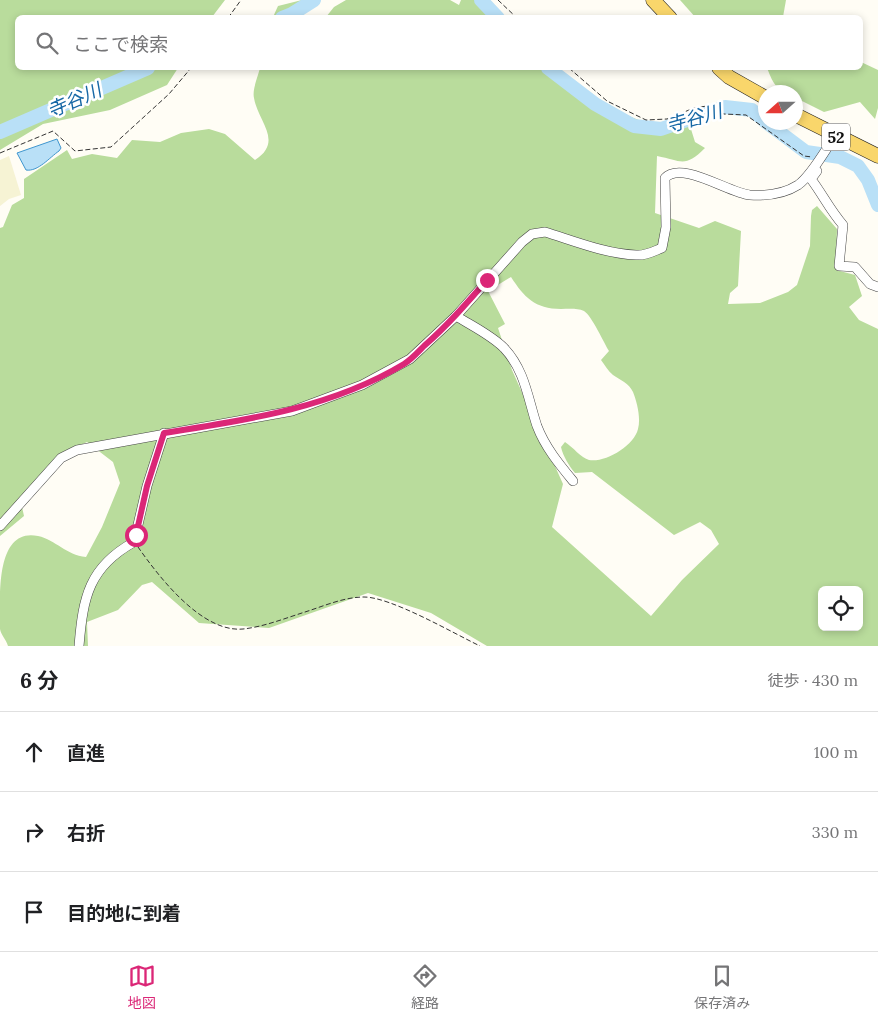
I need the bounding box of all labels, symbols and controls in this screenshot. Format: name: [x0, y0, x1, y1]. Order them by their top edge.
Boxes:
search box: [15, 15, 863, 70]
icon: search: [33, 29, 61, 57]
text: ここで検索: [73, 32, 168, 56]
water label: 寺谷川: [43, 77, 107, 123]
north arrow: [758, 85, 803, 130]
water label: 寺谷川: [663, 98, 727, 137]
road number: 52: [822, 124, 850, 150]
route end: [476, 269, 499, 292]
route start: [125, 524, 148, 547]
map controls: [818, 586, 863, 631]
button: locate: [818, 586, 863, 631]
text: 6 分: [20, 667, 59, 694]
text: 徒歩 · 430 m: [768, 670, 858, 690]
icon: ahead: [20, 738, 48, 766]
text: 直進: [67, 741, 105, 765]
text: 100 m: [814, 742, 858, 762]
icon: right: [20, 818, 48, 846]
text: 右折: [67, 821, 105, 845]
text: 330 m: [812, 822, 858, 842]
icon: arrive: [20, 898, 48, 926]
text: 目的地に到着: [67, 901, 181, 925]
tab: 地図: [128, 962, 156, 1012]
tab: 経路: [411, 962, 439, 1012]
tab: 保存済み: [694, 962, 750, 1012]

